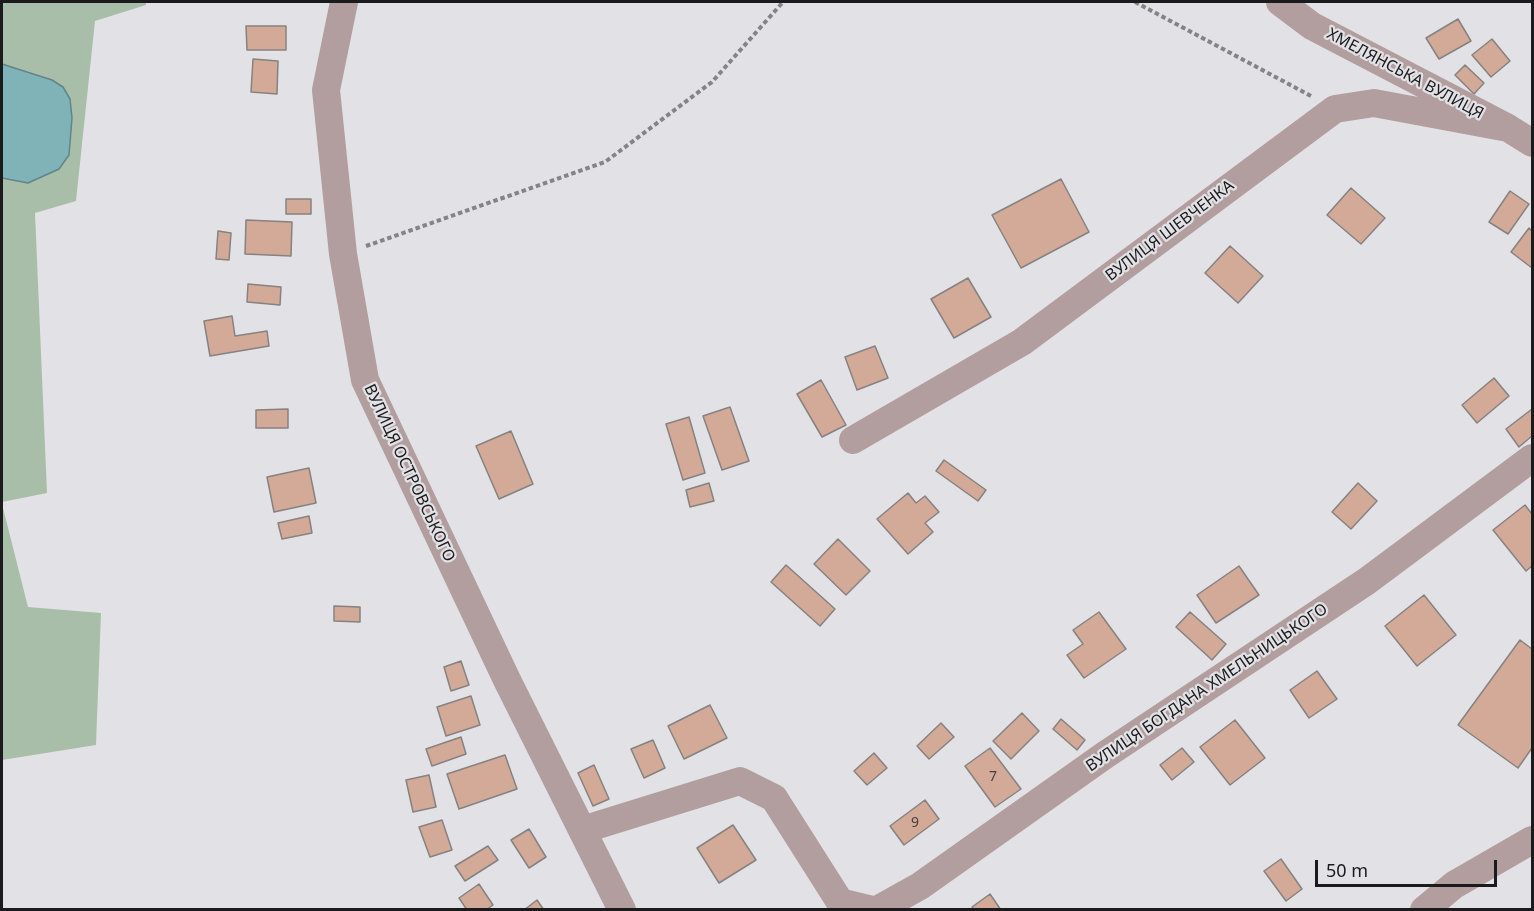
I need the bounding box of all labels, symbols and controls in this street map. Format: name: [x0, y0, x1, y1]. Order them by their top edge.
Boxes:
street label: ХМЕЛЯНСЬКА ВУЛИЦЯ: [1323, 25, 1487, 123]
street label: ВУЛИЦЯ ШЕВЧЕНКА: [1102, 176, 1238, 286]
street label: ВУЛИЦЯ ОСТРОВСЬКОГО: [359, 381, 459, 565]
street label: ВУЛИЦЯ БОГДАНА ХМЕЛЬНИЦЬКОГО: [1083, 600, 1331, 776]
house number: 7: [989, 769, 997, 785]
house number: 9: [911, 815, 919, 831]
scale bar: [1318, 848, 1500, 886]
text: 50 m: [1326, 858, 1368, 882]

